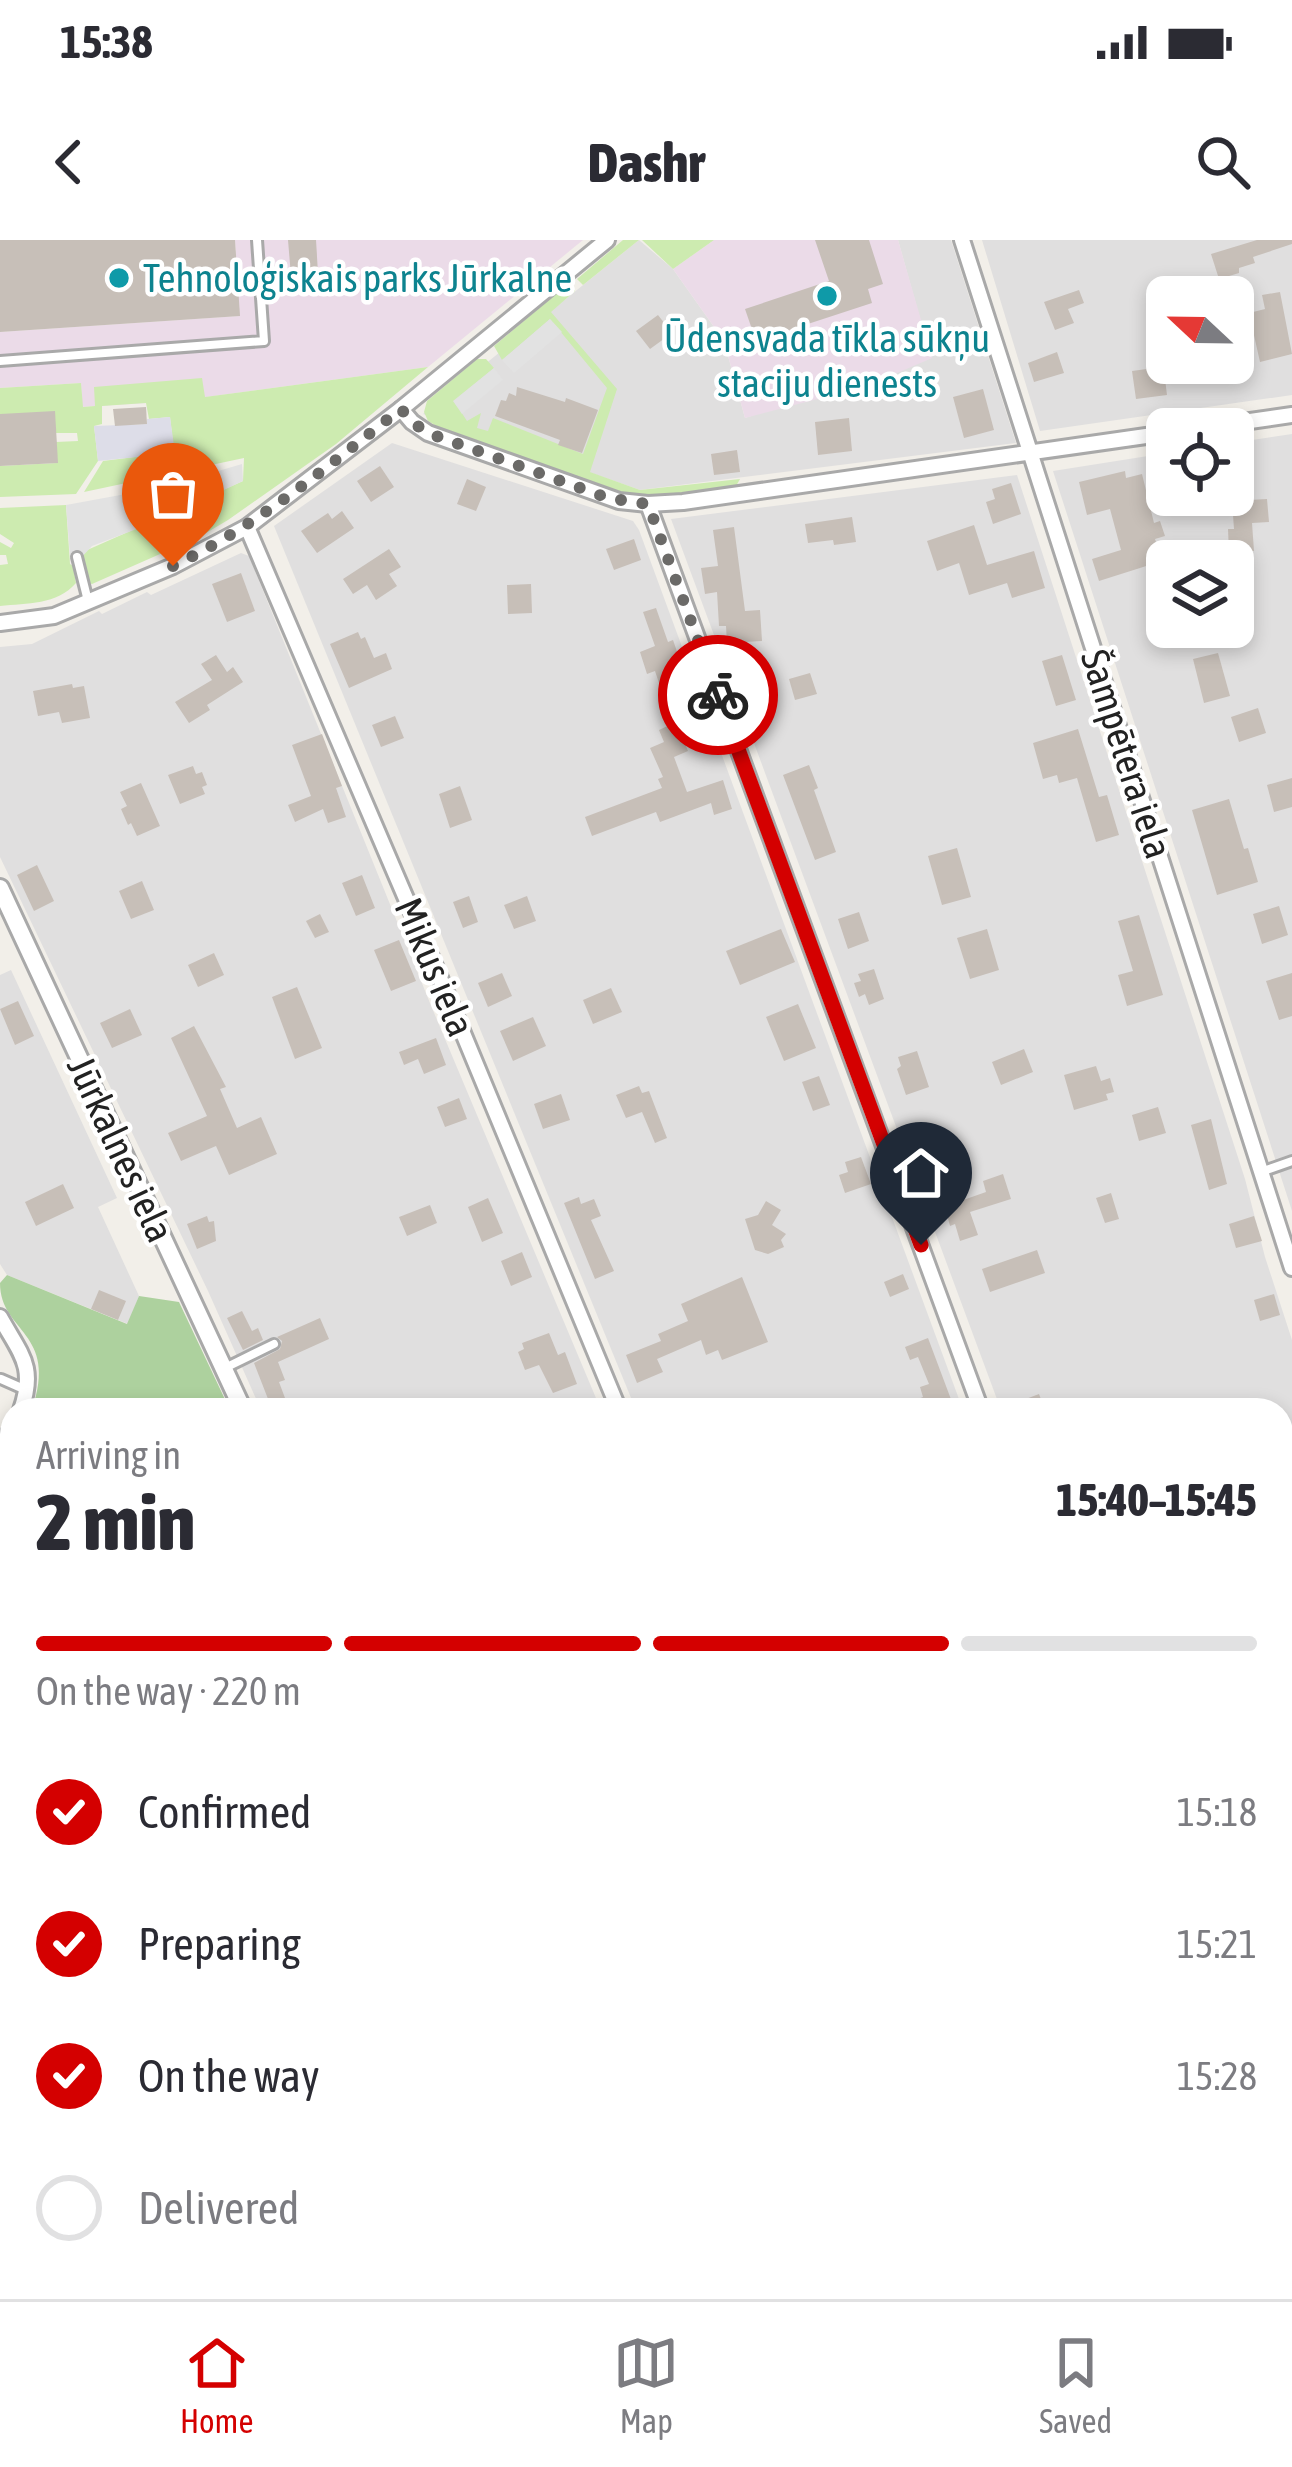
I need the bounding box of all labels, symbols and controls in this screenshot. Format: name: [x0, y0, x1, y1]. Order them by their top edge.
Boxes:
text: 15:38: [60, 16, 153, 68]
icon: back: [36, 129, 102, 195]
icon: search: [1190, 129, 1256, 195]
text: Dashr: [588, 132, 704, 193]
place label: Tehnoloģiskais parks Jūrkalne: [143, 256, 572, 300]
marker: Tehnoloģiskais parks Jūrkalne: [106, 265, 132, 291]
north arrow: [1146, 276, 1254, 384]
map controls: [1146, 276, 1254, 648]
marker: Ūdensvada tīkla sūkņu staciju dienests: [814, 283, 840, 309]
place label: Ūdensvada tīkla sūkņu staciju dienests: [664, 316, 990, 405]
button: locate: [1146, 408, 1254, 516]
pin: [122, 443, 224, 566]
icon: bag: [140, 461, 206, 527]
button: layers: [1146, 540, 1254, 648]
courier: [658, 635, 778, 755]
street label: Šampētera iela: [1073, 644, 1181, 864]
icon: bike: [685, 662, 751, 728]
street label: Mikus iela: [386, 892, 484, 1042]
street label: Jūrkalnes iela: [59, 1049, 183, 1249]
pin: [870, 1122, 972, 1245]
icon: home: [888, 1140, 954, 1206]
text: Arriving in: [36, 1433, 181, 1477]
text: 15:40–15:45: [1056, 1474, 1257, 1526]
text: 2 min: [36, 1477, 195, 1567]
text: On the way · 220 m: [36, 1669, 301, 1713]
icon: check: [36, 1779, 102, 1845]
text: Confirmed: [138, 1786, 311, 1838]
text: 15:18: [1177, 1790, 1257, 1834]
icon: check: [36, 1911, 102, 1977]
text: Preparing: [138, 1918, 301, 1970]
text: 15:21: [1177, 1922, 1257, 1966]
icon: check: [36, 2043, 102, 2109]
text: On the way: [138, 2050, 320, 2102]
text: 15:28: [1177, 2054, 1257, 2098]
text: Delivered: [138, 2182, 299, 2234]
tab: Home: [180, 2330, 253, 2440]
tab: Map: [613, 2330, 679, 2440]
tab: Saved: [1039, 2330, 1112, 2440]

